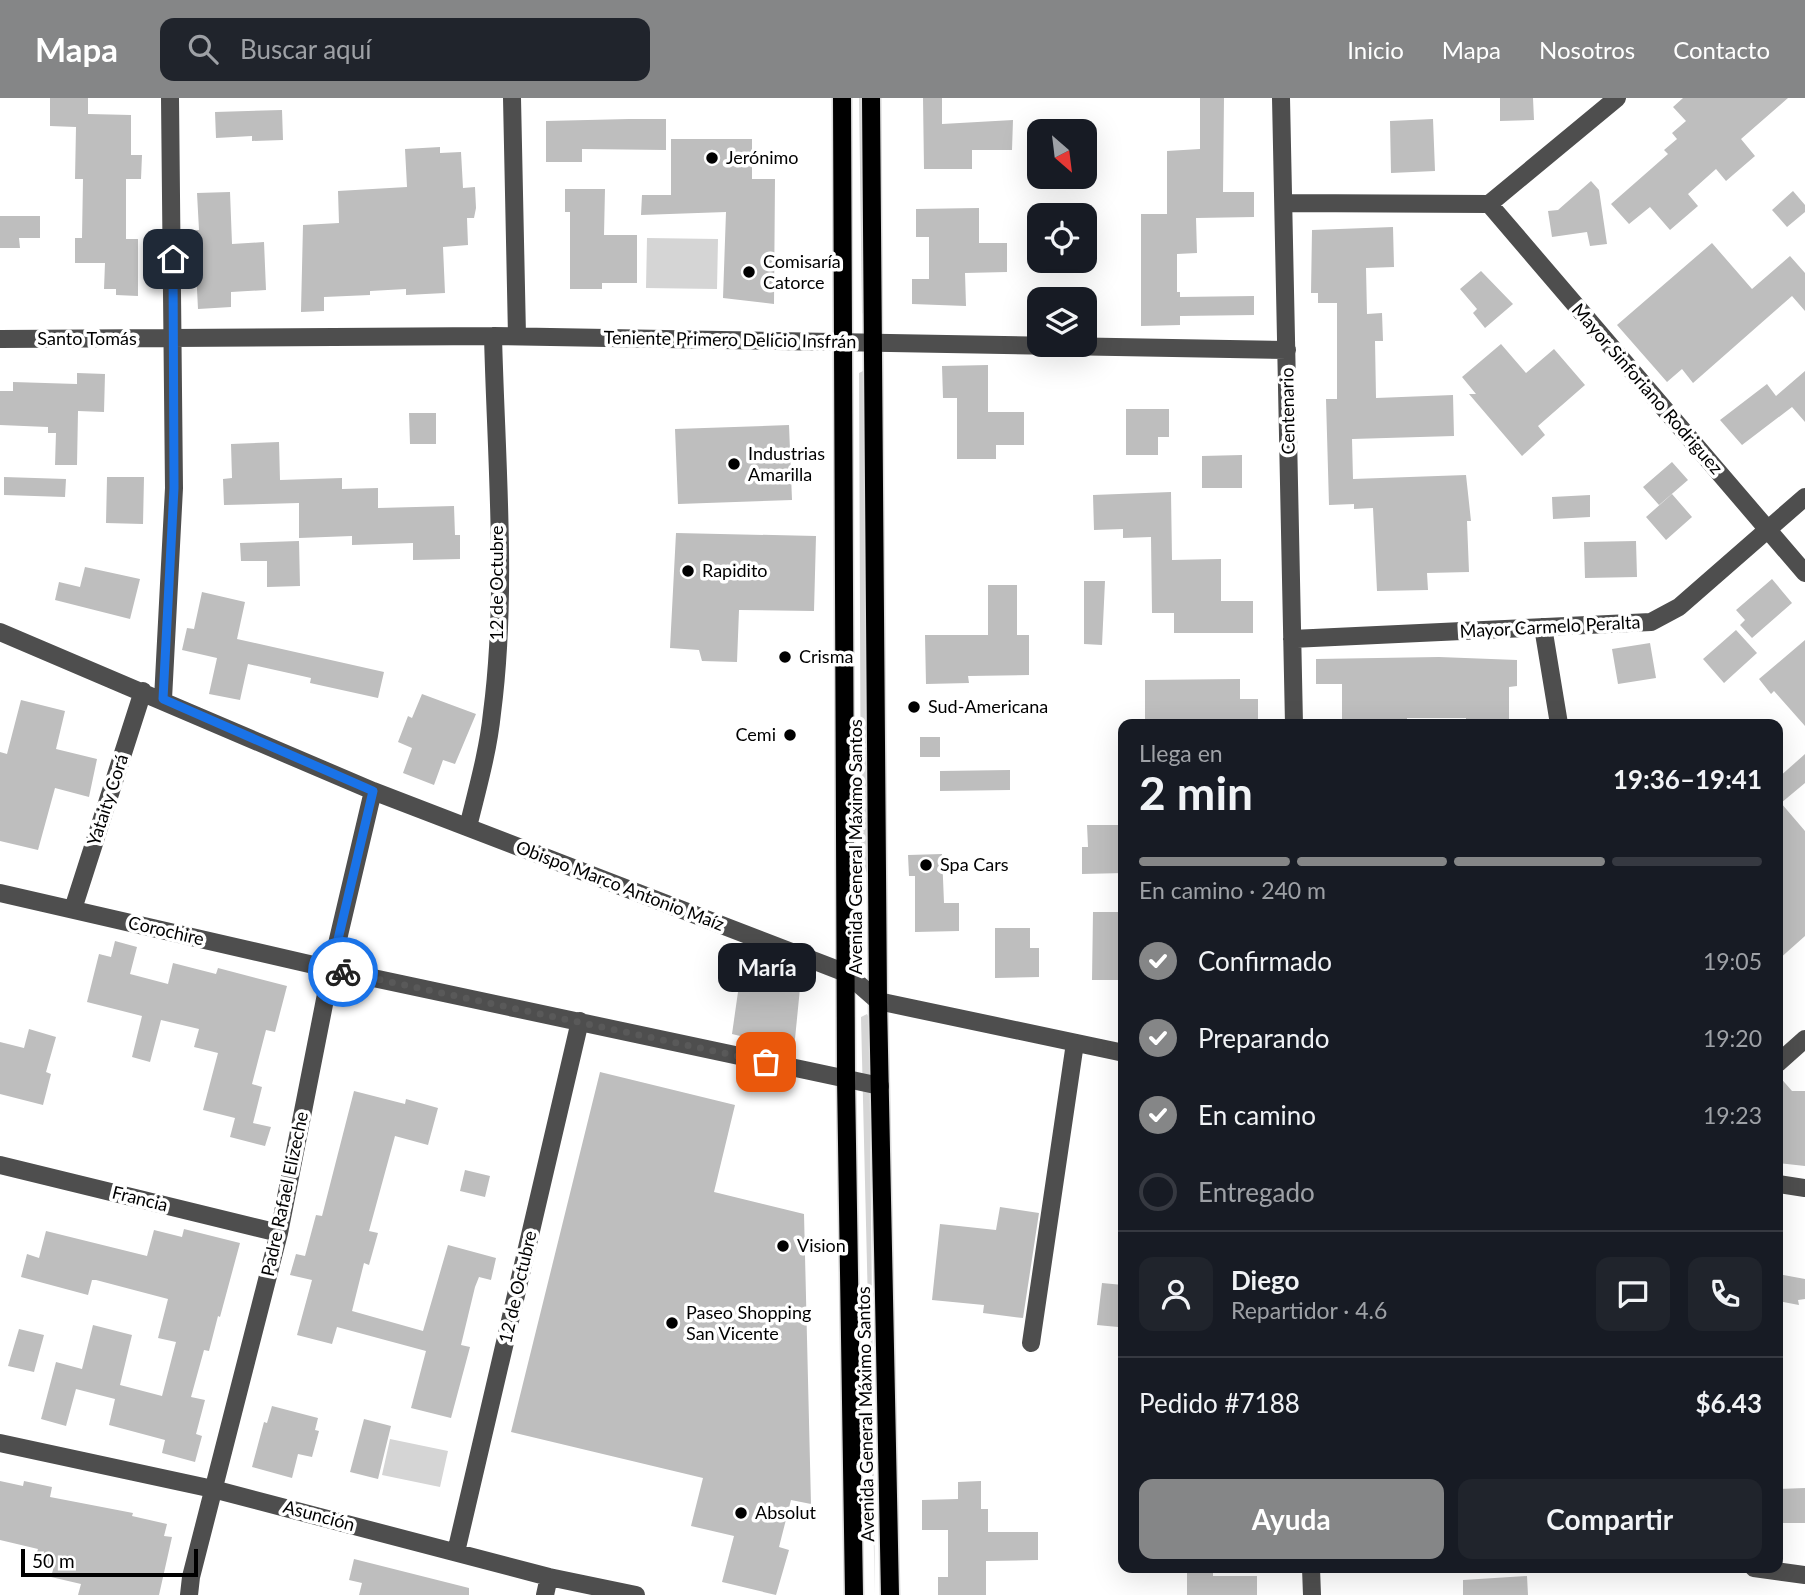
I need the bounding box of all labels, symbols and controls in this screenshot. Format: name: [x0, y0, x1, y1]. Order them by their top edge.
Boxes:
search box: [160, 18, 650, 81]
text: Mapa: [35, 29, 118, 69]
icon: search: [184, 30, 222, 68]
text: Buscar aquí: [240, 33, 371, 65]
text: Inicio: [1347, 35, 1404, 64]
text: Mapa: [1442, 35, 1501, 64]
text: Nosotros: [1539, 35, 1635, 64]
text: Contacto: [1673, 35, 1770, 64]
north arrow: [1027, 119, 1097, 189]
map controls: [1027, 119, 1097, 357]
place label: Jerónimo: [726, 146, 799, 168]
marker: Jerónimo: [704, 150, 720, 166]
button: locate: [1027, 203, 1097, 273]
pin: [143, 229, 203, 289]
icon: home: [154, 240, 192, 278]
place label: Comisaría Catorce: [763, 250, 841, 293]
marker: Comisaría Catorce: [741, 264, 757, 280]
button: layers: [1027, 287, 1097, 357]
street label: Mayor Sinforiano Rodriguez: [1568, 299, 1728, 478]
street label: Teniente Primero Delicio Insfrán: [603, 326, 857, 352]
street label: Santo Tomás: [37, 327, 137, 349]
street label: Centenario: [1275, 367, 1299, 455]
place label: Industrias Amarilla: [748, 442, 825, 485]
marker: Industrias Amarilla: [726, 456, 742, 472]
street label: 12 de Octubre: [485, 526, 507, 640]
place label: Rapidito: [702, 559, 768, 581]
marker: Rapidito: [680, 563, 696, 579]
street label: Mayor Carmelo Peralta: [1459, 610, 1641, 642]
place label: Crisma: [799, 645, 853, 667]
marker: Crisma: [777, 649, 793, 665]
place label: Sud-Americana: [928, 695, 1048, 717]
marker: Sud-Americana: [906, 699, 922, 715]
street label: Avenida General Máximo Santos: [844, 719, 866, 975]
place label: Cemi: [736, 723, 776, 745]
marker: Cemi: [782, 727, 798, 743]
text: Llega en: [1139, 739, 1223, 767]
street label: Yataity Corá: [82, 751, 132, 848]
text: 19:36–19:41: [1613, 763, 1762, 795]
text: 2 min: [1139, 765, 1253, 820]
street label: Obispo Marco Antonio Maíz: [513, 835, 728, 935]
place label: Spa Cars: [940, 853, 1009, 875]
marker: Spa Cars: [918, 857, 934, 873]
text: En camino · 240 m: [1139, 876, 1326, 904]
street label: Corochire: [126, 911, 206, 949]
courier: [308, 937, 378, 1007]
icon: check: [1139, 942, 1177, 980]
callout: María: [717, 943, 815, 992]
text: Confirmado: [1198, 945, 1332, 977]
text: 19:05: [1703, 947, 1762, 975]
icon: bike: [324, 953, 362, 991]
text: María: [737, 953, 797, 981]
icon: check: [1139, 1019, 1177, 1057]
text: Preparando: [1198, 1022, 1330, 1054]
text: 19:20: [1703, 1024, 1762, 1052]
pin: [736, 1032, 796, 1092]
icon: bag: [747, 1043, 785, 1081]
icon: check: [1139, 1096, 1177, 1134]
text: En camino: [1198, 1099, 1316, 1131]
text: 19:23: [1703, 1101, 1762, 1129]
street label: Padre Rafael Elizeche: [256, 1109, 312, 1278]
text: Entregado: [1198, 1176, 1315, 1208]
street label: Francia: [110, 1181, 170, 1216]
street label: 12 de Octubre: [493, 1228, 541, 1345]
place label: Vision: [797, 1234, 846, 1256]
marker: Vision: [775, 1238, 791, 1254]
button: person: [1139, 1257, 1213, 1331]
button: chat: [1596, 1257, 1670, 1331]
button: phone: [1688, 1257, 1762, 1331]
text: Diego: [1231, 1264, 1299, 1296]
street label: Avenida General Máximo Santos: [852, 1286, 878, 1542]
text: Repartidor · 4.6: [1231, 1296, 1387, 1324]
place label: Paseo Shopping San Vicente: [686, 1301, 811, 1344]
marker: Paseo Shopping San Vicente: [664, 1315, 680, 1331]
text: Pedido #7188: [1139, 1387, 1300, 1419]
text: $6.43: [1696, 1387, 1762, 1419]
button: Ayuda: [1139, 1479, 1444, 1559]
button: Compartir: [1458, 1479, 1762, 1559]
street label: Asunción: [281, 1495, 357, 1535]
place label: Absolut: [755, 1501, 817, 1523]
marker: Absolut: [733, 1505, 749, 1521]
scale bar: [21, 1546, 198, 1578]
text: 50 m: [32, 1549, 75, 1572]

